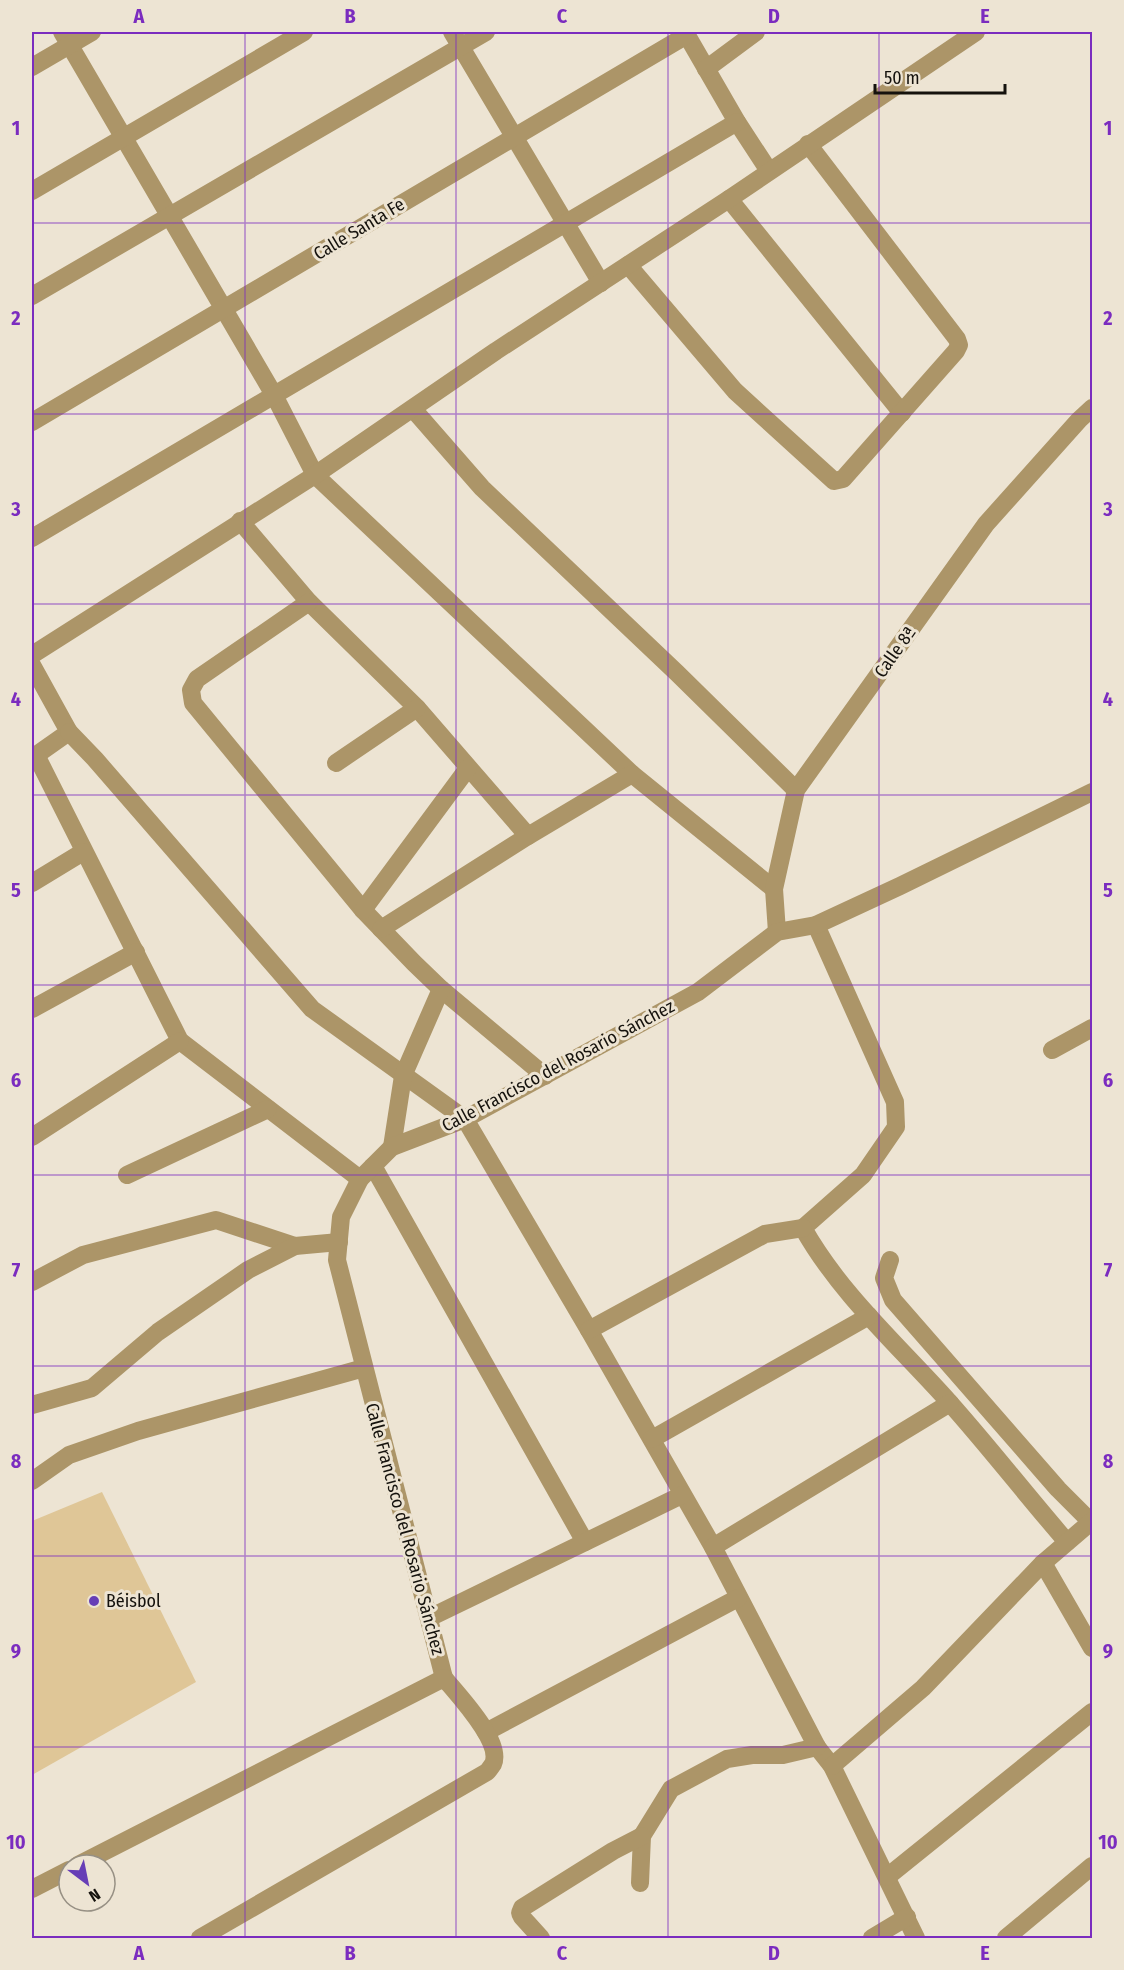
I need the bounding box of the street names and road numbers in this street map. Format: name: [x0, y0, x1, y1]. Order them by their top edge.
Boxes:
street label: Calle Santa Fe: [309, 193, 409, 265]
street label: Calle 8ª: [870, 622, 920, 682]
street label: Calle Francisco del Rosario Sánchez: [438, 995, 678, 1137]
street label: Calle Francisco del Rosario Sánchez: [361, 1401, 449, 1657]

